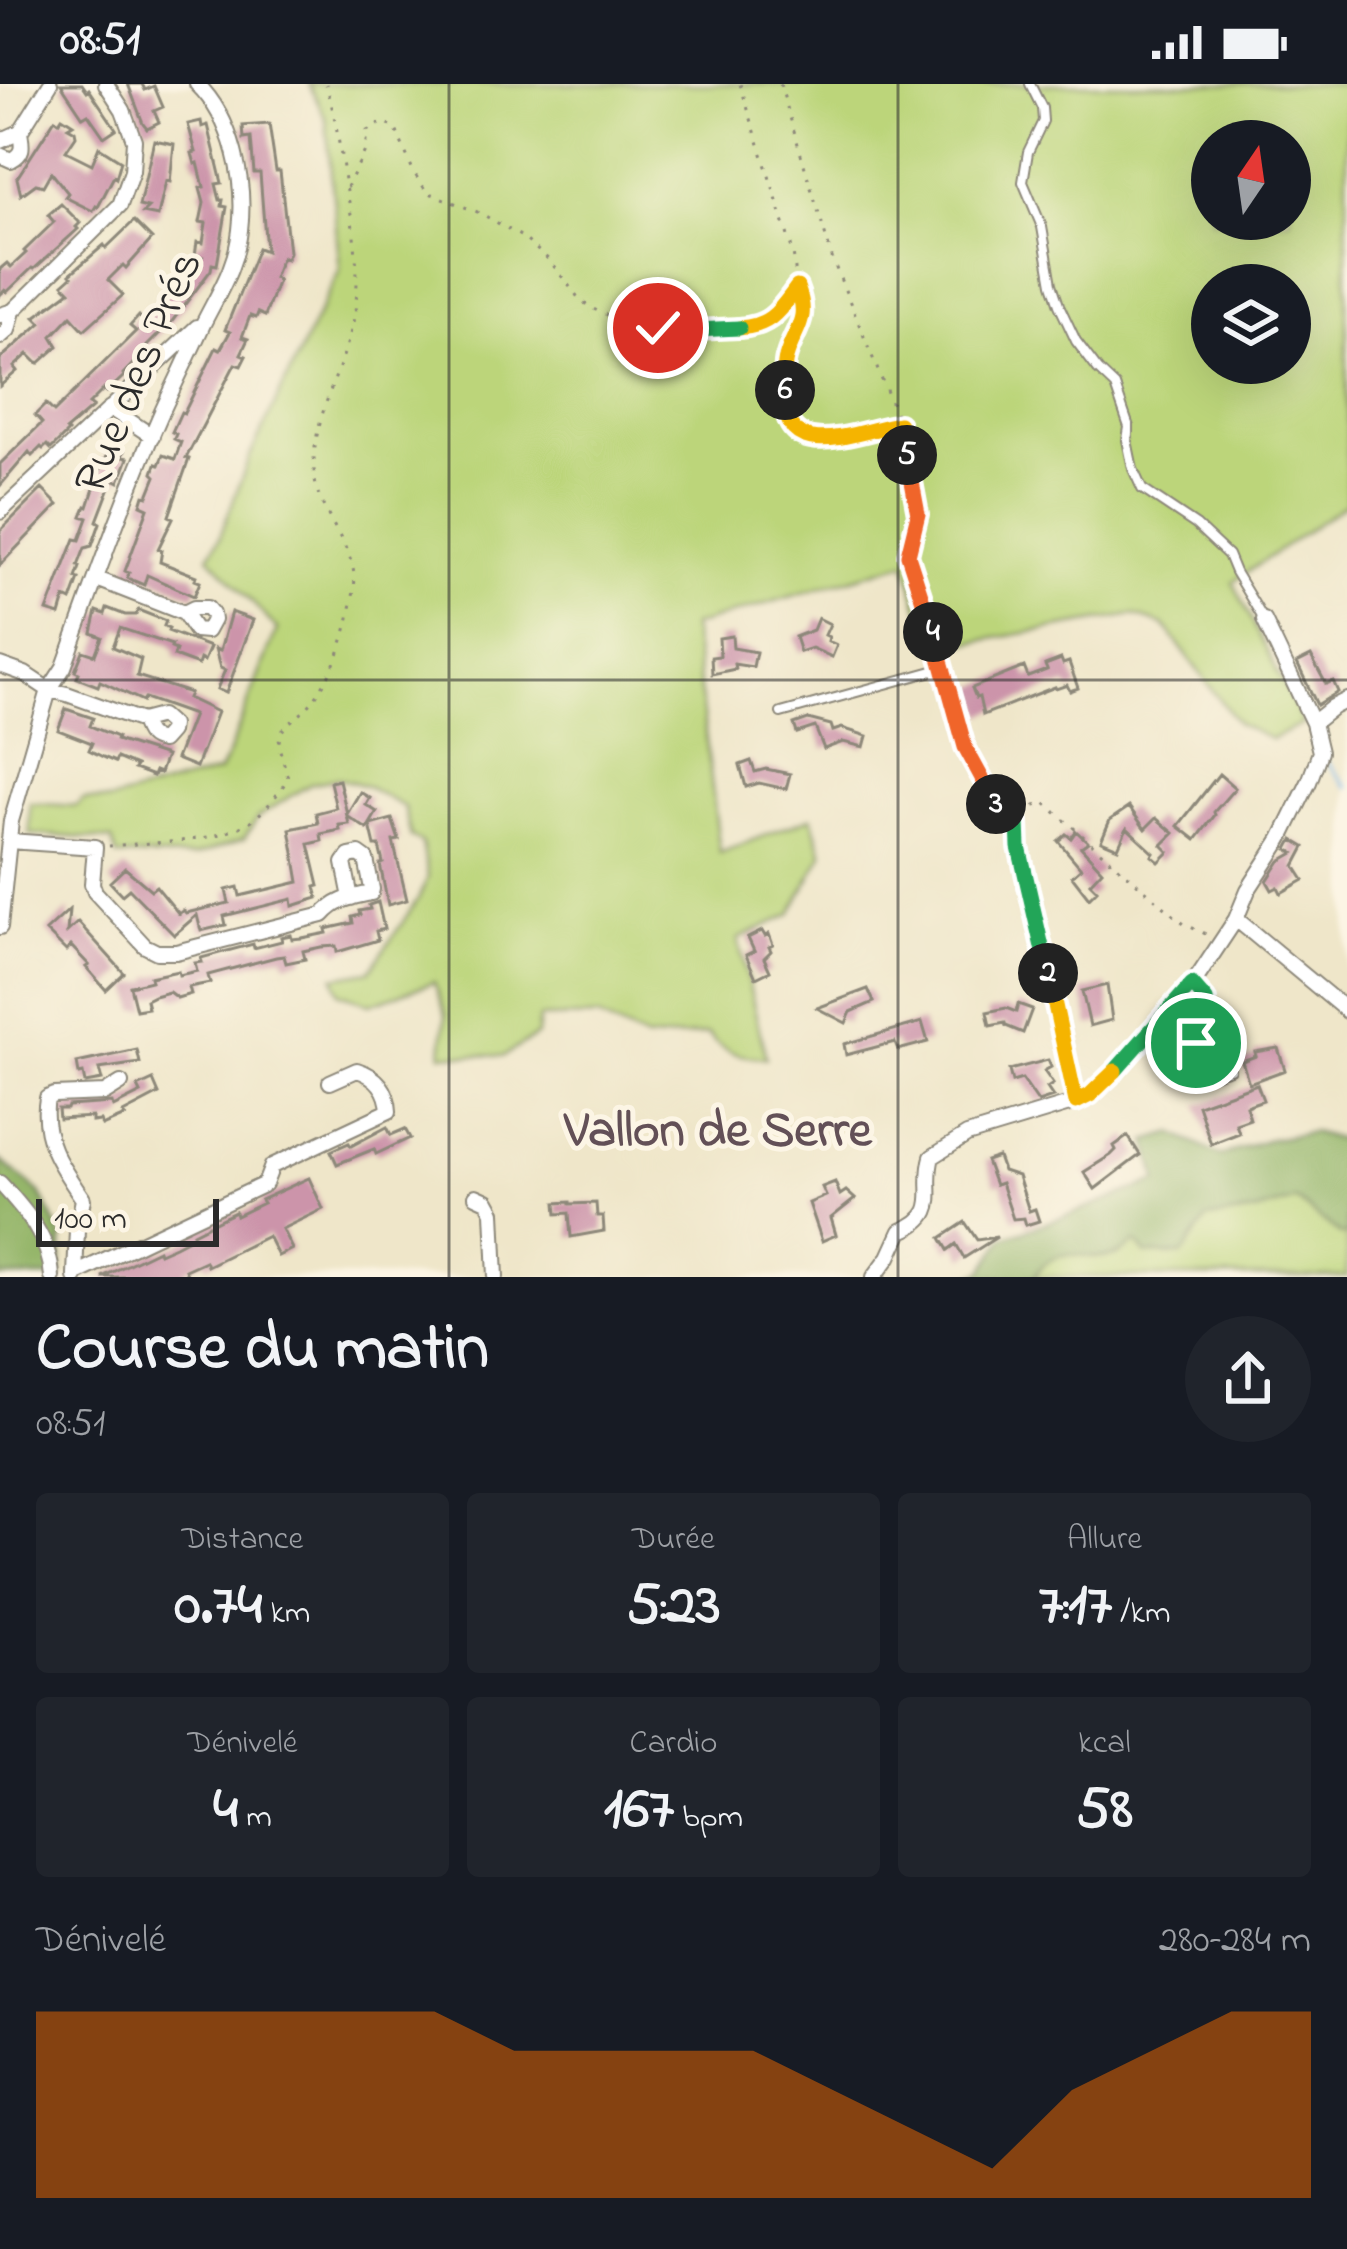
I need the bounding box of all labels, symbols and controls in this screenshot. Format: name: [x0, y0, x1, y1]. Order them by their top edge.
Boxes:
text: 08:51: [60, 9, 140, 75]
north arrow: [1191, 120, 1311, 240]
map controls: [1191, 120, 1311, 384]
street label: Rue des Prés: [57, 241, 223, 505]
button: layers: [1191, 264, 1311, 384]
pin: [607, 277, 709, 379]
icon: check: [625, 295, 691, 361]
pin: 6: [755, 360, 815, 420]
text: 6: [778, 366, 792, 414]
pin: 5: [877, 425, 937, 485]
text: 5: [898, 431, 916, 479]
pin: 4: [903, 602, 963, 662]
text: 4: [926, 608, 940, 656]
pin: 3: [966, 774, 1026, 834]
text: 3: [989, 780, 1003, 828]
pin: 2: [1018, 943, 1078, 1003]
text: 2: [1040, 949, 1056, 997]
pin: [1145, 992, 1247, 1094]
icon: arrive: [1163, 1010, 1229, 1076]
district label: Vallon de Serre: [563, 1095, 873, 1170]
scale bar: [36, 1193, 219, 1246]
text: 100 m: [54, 1196, 127, 1244]
text: Course du matin: [36, 1303, 489, 1399]
button: share: [1185, 1316, 1311, 1442]
text: 08:51: [36, 1396, 106, 1453]
text: Distance: [182, 1516, 303, 1564]
text: Durée: [632, 1516, 715, 1564]
text: Allure: [1067, 1516, 1142, 1564]
text: 0.74: [175, 1564, 262, 1651]
text: 5:23: [626, 1564, 721, 1651]
text: 7:17: [1038, 1564, 1112, 1651]
text: km: [262, 1590, 310, 1638]
text: /km: [1112, 1590, 1171, 1638]
text: Dénivelé: [187, 1720, 298, 1768]
text: Cardio: [630, 1720, 717, 1768]
text: kcal: [1078, 1720, 1131, 1768]
text: 4: [213, 1768, 238, 1855]
text: 167: [604, 1768, 674, 1855]
text: 58: [1076, 1768, 1133, 1855]
text: m: [238, 1794, 272, 1842]
text: bpm: [674, 1794, 743, 1842]
text: Dénivelé: [36, 1913, 166, 1970]
text: 280–284 m: [1159, 1913, 1311, 1970]

